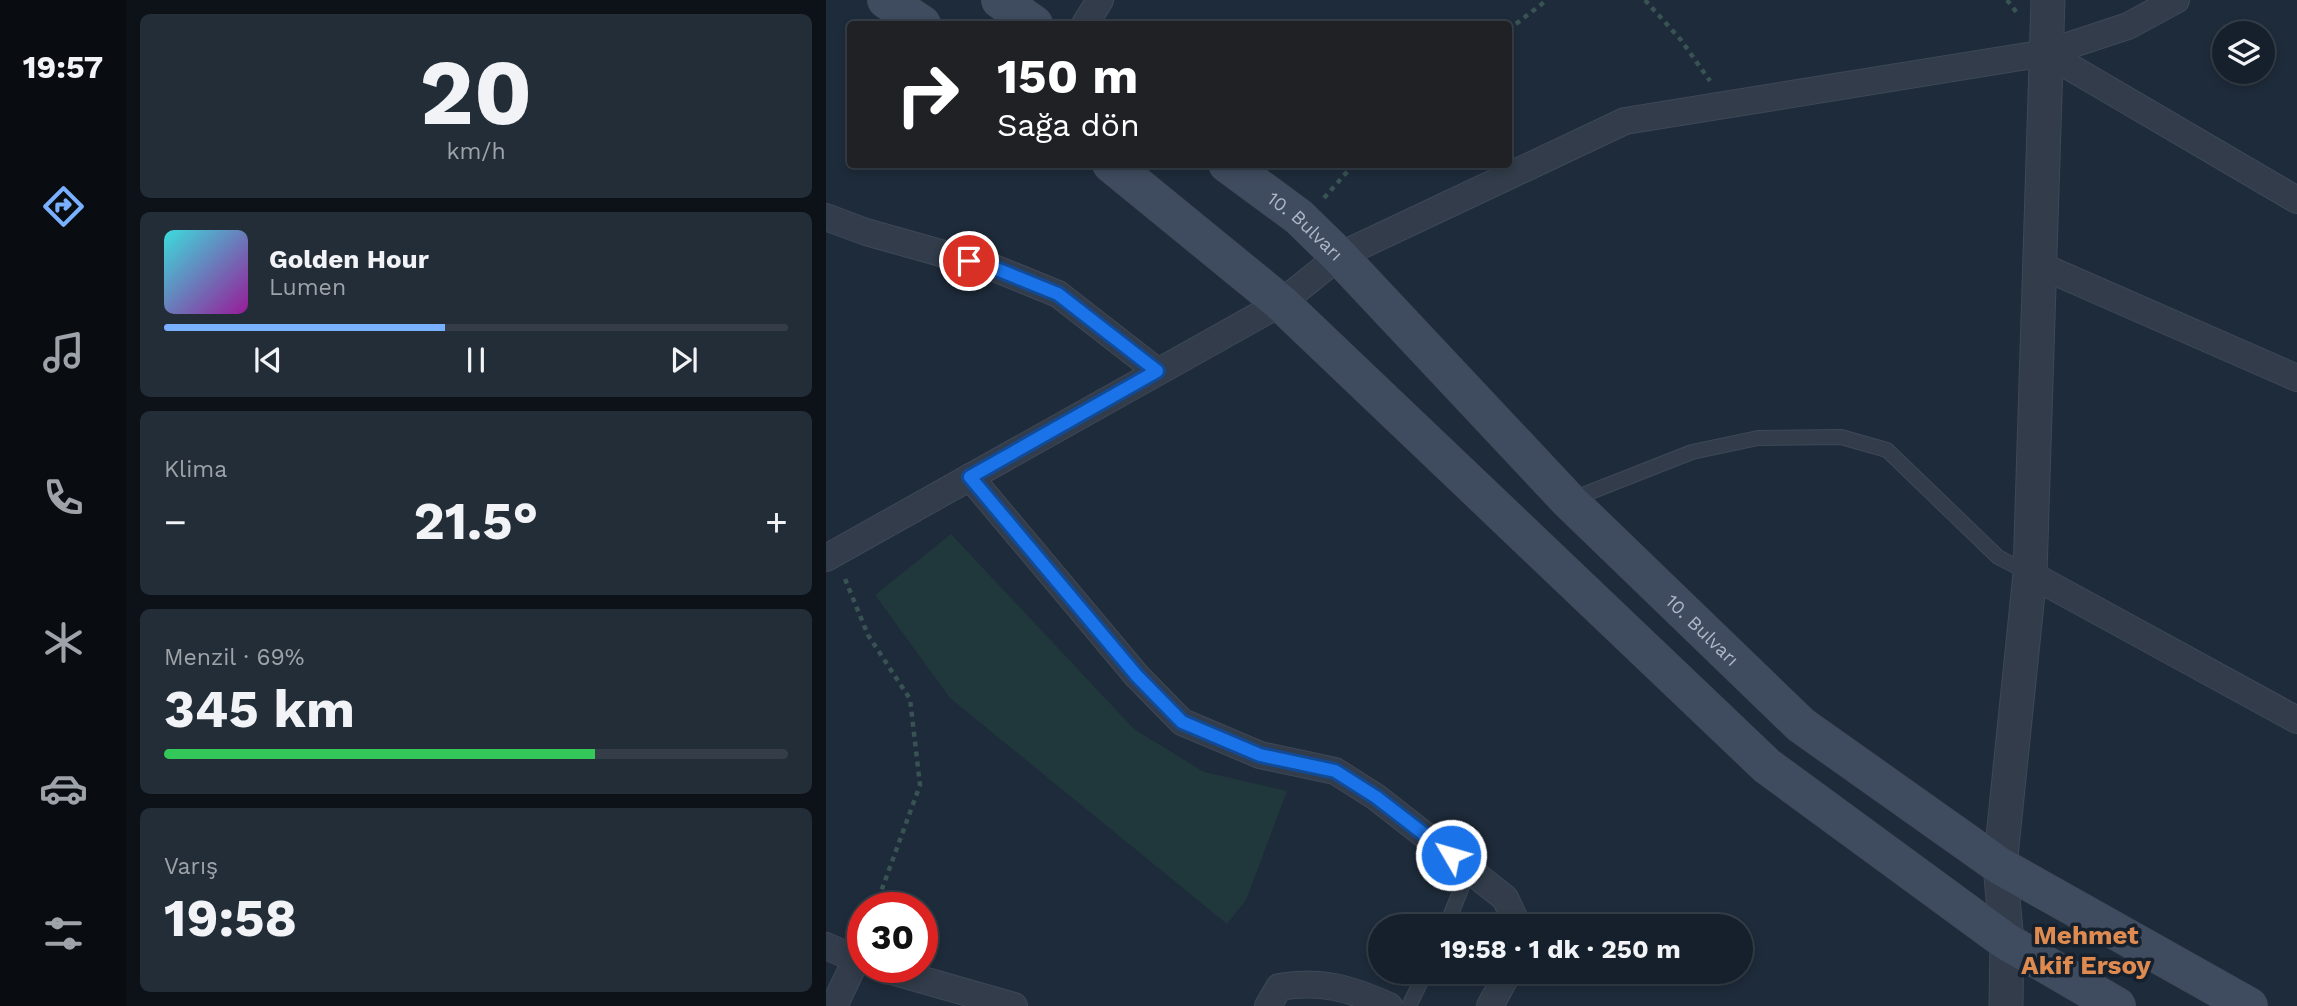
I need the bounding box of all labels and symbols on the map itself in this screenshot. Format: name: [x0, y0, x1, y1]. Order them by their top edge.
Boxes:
street label: 10. Bulvarı: [1263, 187, 1348, 266]
pin: [939, 231, 999, 291]
street label: 10. Bulvarı: [1661, 590, 1744, 671]
position arrow: [1414, 818, 1488, 892]
speed limit sign: 30: [847, 892, 938, 983]
district label: Mehmet Akif Ersoy: [2021, 920, 2151, 980]

